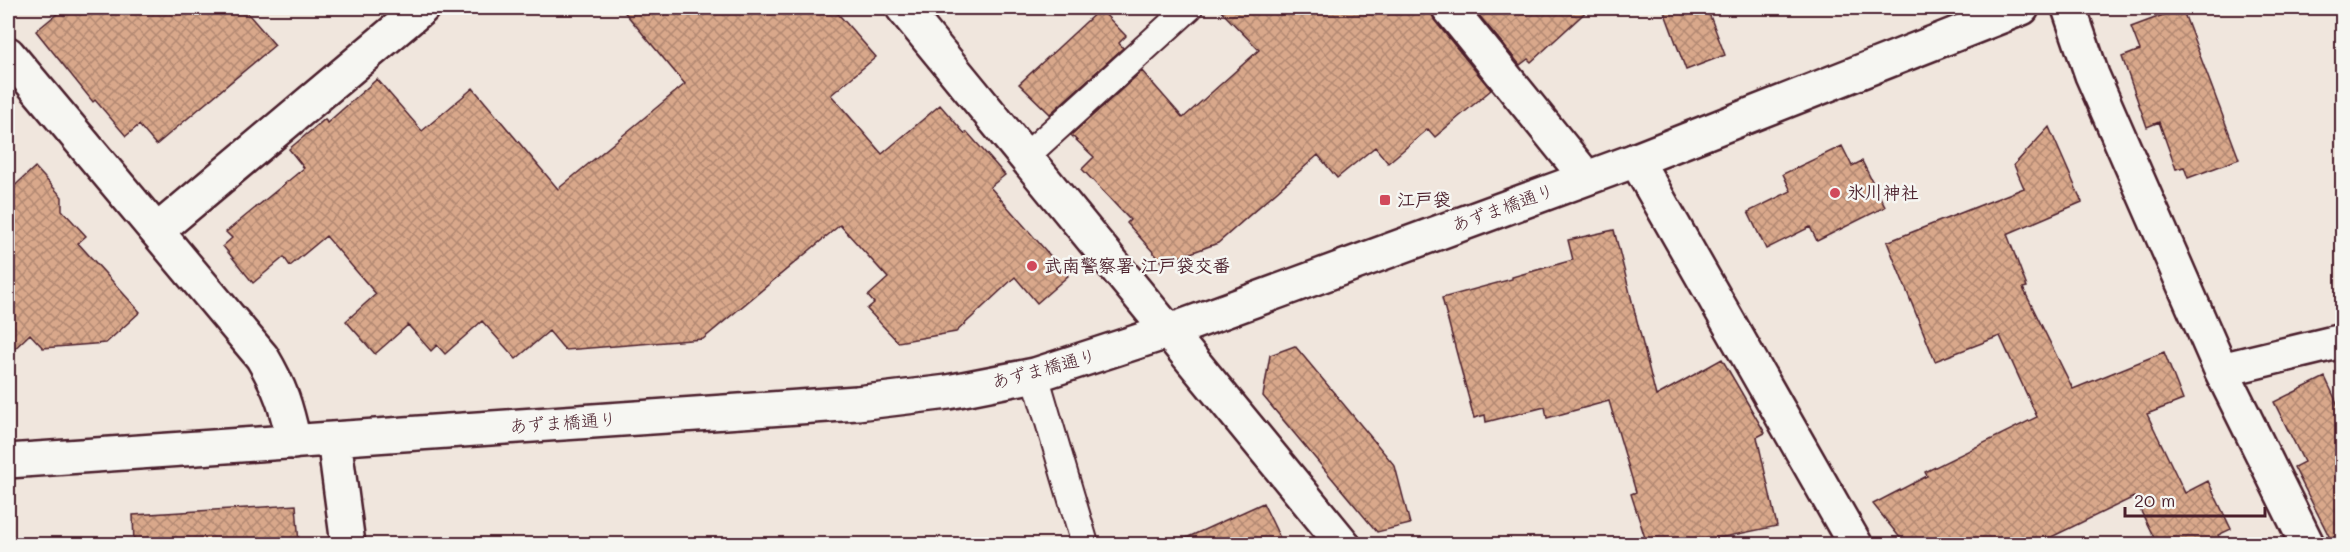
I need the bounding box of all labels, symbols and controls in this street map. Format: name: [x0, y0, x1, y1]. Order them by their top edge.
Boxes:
street label: あずま橋通り: [1448, 177, 1557, 237]
place label: 氷川神社: [1847, 180, 1919, 204]
marker: 氷川神社: [1828, 186, 1842, 200]
place label: 江戸袋: [1397, 187, 1451, 211]
marker: 江戸袋: [1378, 193, 1392, 207]
place label: 武南警察署 江戸袋交番: [1044, 253, 1230, 277]
marker: 武南警察署 江戸袋交番: [1025, 259, 1039, 273]
street label: あずま橋通り: [989, 343, 1099, 394]
street label: あずま橋通り: [508, 406, 617, 438]
scale bar: [2125, 480, 2264, 518]
text: 20 m: [2134, 488, 2175, 512]

